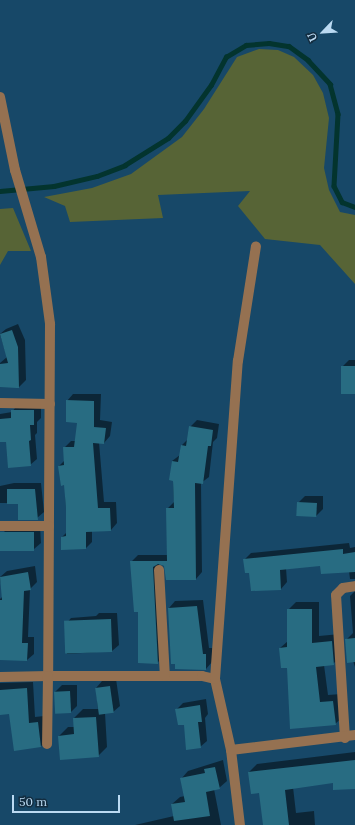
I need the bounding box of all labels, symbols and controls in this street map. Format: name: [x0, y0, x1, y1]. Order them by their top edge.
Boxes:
north arrow: [303, 12, 343, 52]
text: U: [304, 30, 320, 44]
scale bar: [14, 787, 122, 813]
text: 50 m: [19, 794, 47, 809]

